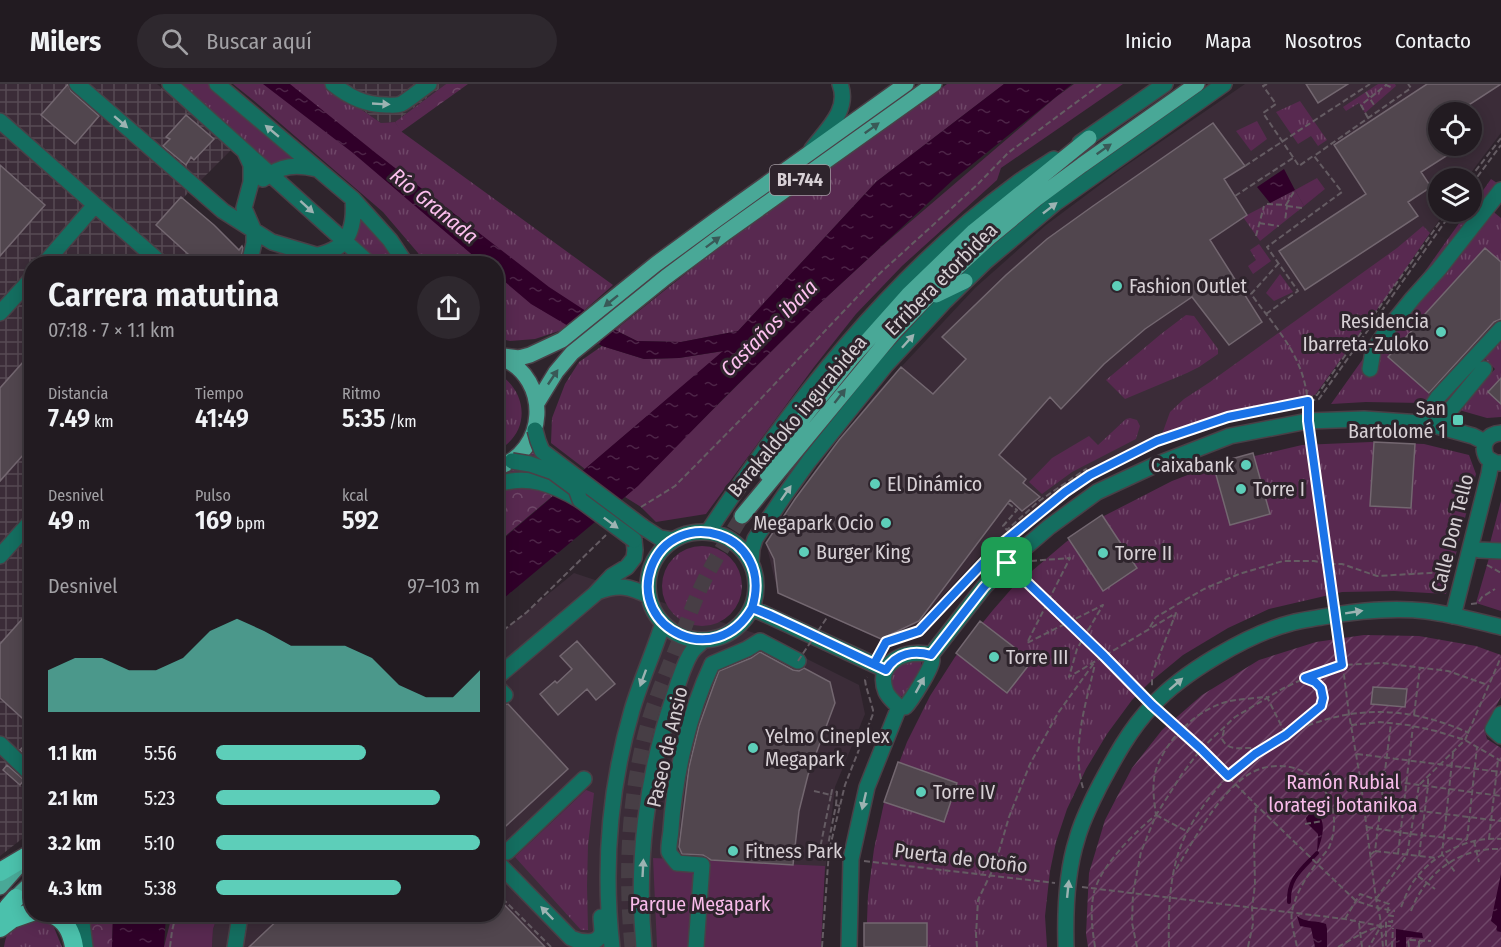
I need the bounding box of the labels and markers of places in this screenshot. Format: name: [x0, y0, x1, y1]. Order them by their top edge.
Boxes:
place label: Fashion Outlet: [1129, 274, 1248, 298]
marker: Fashion Outlet: [1110, 279, 1124, 293]
place label: Residencia Ibarreta-Zuloko: [1303, 309, 1429, 356]
marker: Residencia Ibarreta-Zuloko: [1434, 325, 1448, 339]
place label: San Bartolomé 1: [1348, 396, 1446, 443]
marker: San Bartolomé 1: [1451, 413, 1465, 427]
place label: Caixabank: [1151, 453, 1235, 477]
marker: Caixabank: [1239, 458, 1253, 472]
place label: El Dinámico: [887, 472, 982, 496]
marker: El Dinámico: [868, 477, 882, 491]
place label: Torre I: [1253, 477, 1305, 501]
marker: Torre I: [1234, 482, 1248, 496]
place label: Megapark Ocio: [753, 511, 874, 535]
marker: Megapark Ocio: [879, 516, 893, 530]
pin: [981, 537, 1032, 588]
place label: Burger King: [816, 540, 911, 564]
place label: Torre II: [1115, 541, 1172, 565]
marker: Burger King: [797, 545, 811, 559]
marker: Torre II: [1096, 546, 1110, 560]
place label: Torre III: [1006, 645, 1068, 669]
marker: Torre III: [987, 650, 1001, 664]
place label: Yelmo Cineplex Megapark: [765, 724, 890, 771]
marker: Yelmo Cineplex Megapark: [746, 741, 760, 755]
place label: Torre IV: [933, 780, 996, 804]
marker: Torre IV: [914, 785, 928, 799]
place label: Fitness Park: [745, 839, 843, 863]
marker: Fitness Park: [726, 844, 740, 858]

